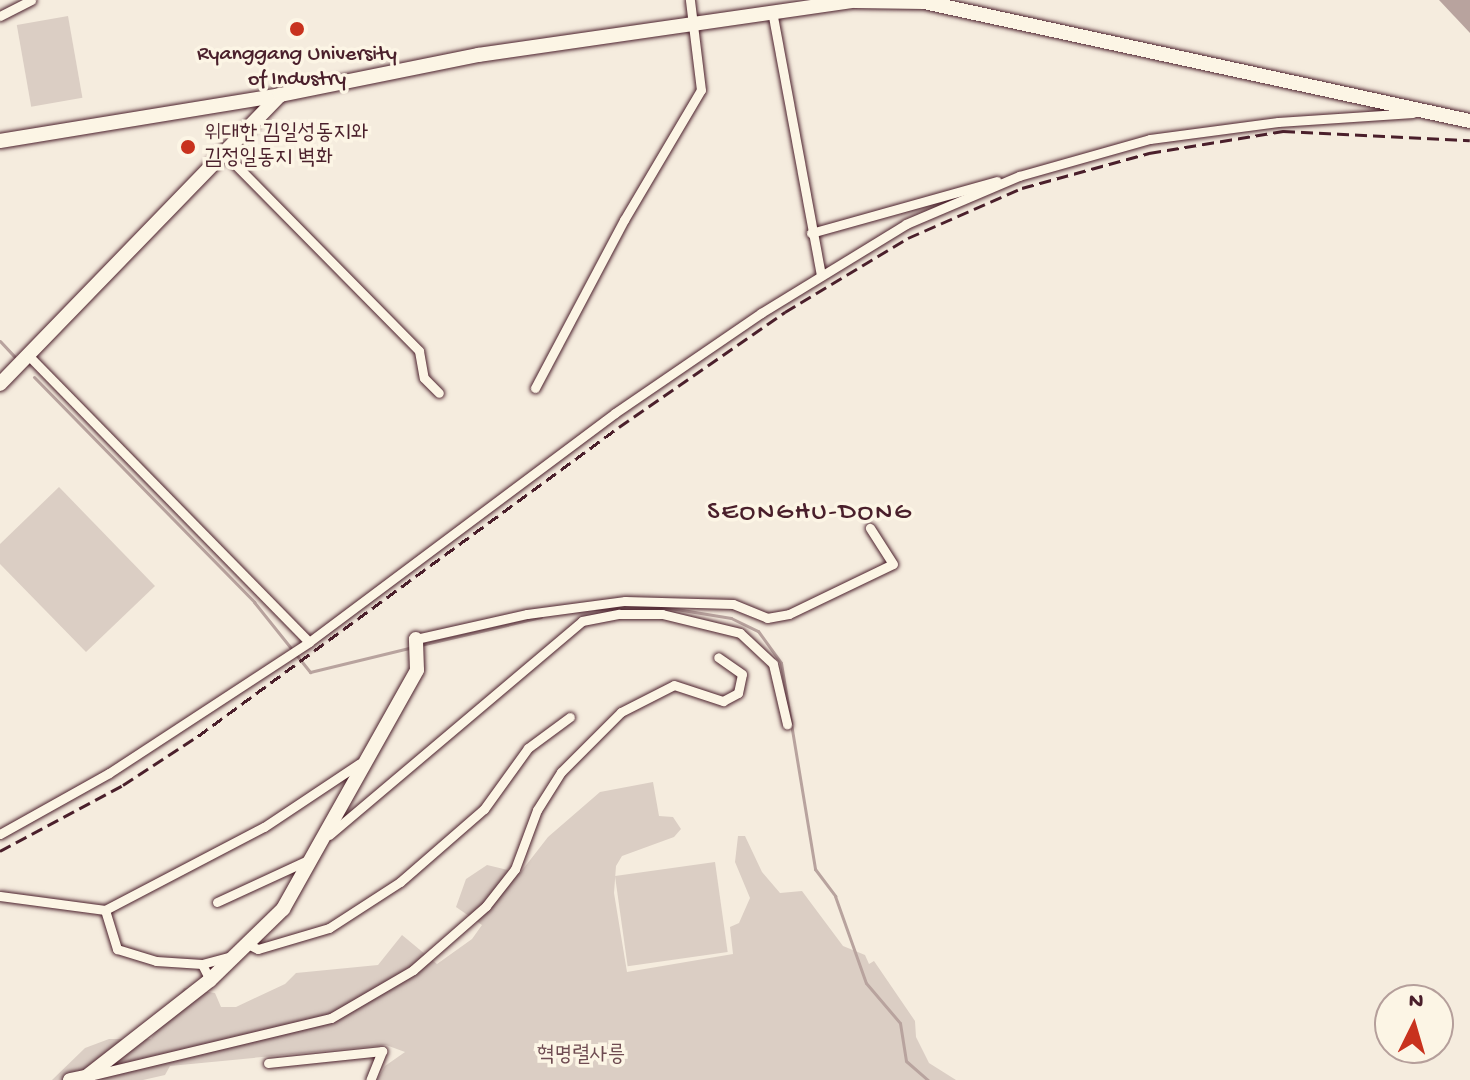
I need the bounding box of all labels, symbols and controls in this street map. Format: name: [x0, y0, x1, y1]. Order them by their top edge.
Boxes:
marker: Ryanggang University of Industry: [288, 20, 306, 38]
place label: Ryanggang University of Industry: [197, 42, 397, 94]
place label: 위대한 김일성동지와 김정일동지 벽화: [204, 121, 369, 172]
marker: 위대한 김일성동지와 김정일동지 벽화: [179, 138, 197, 156]
district label: SEONGHU-DONG: [707, 498, 913, 530]
north arrow: [1374, 984, 1454, 1064]
text: N: [1408, 989, 1424, 1016]
park label: 혁명렬사릉: [537, 1044, 625, 1070]

